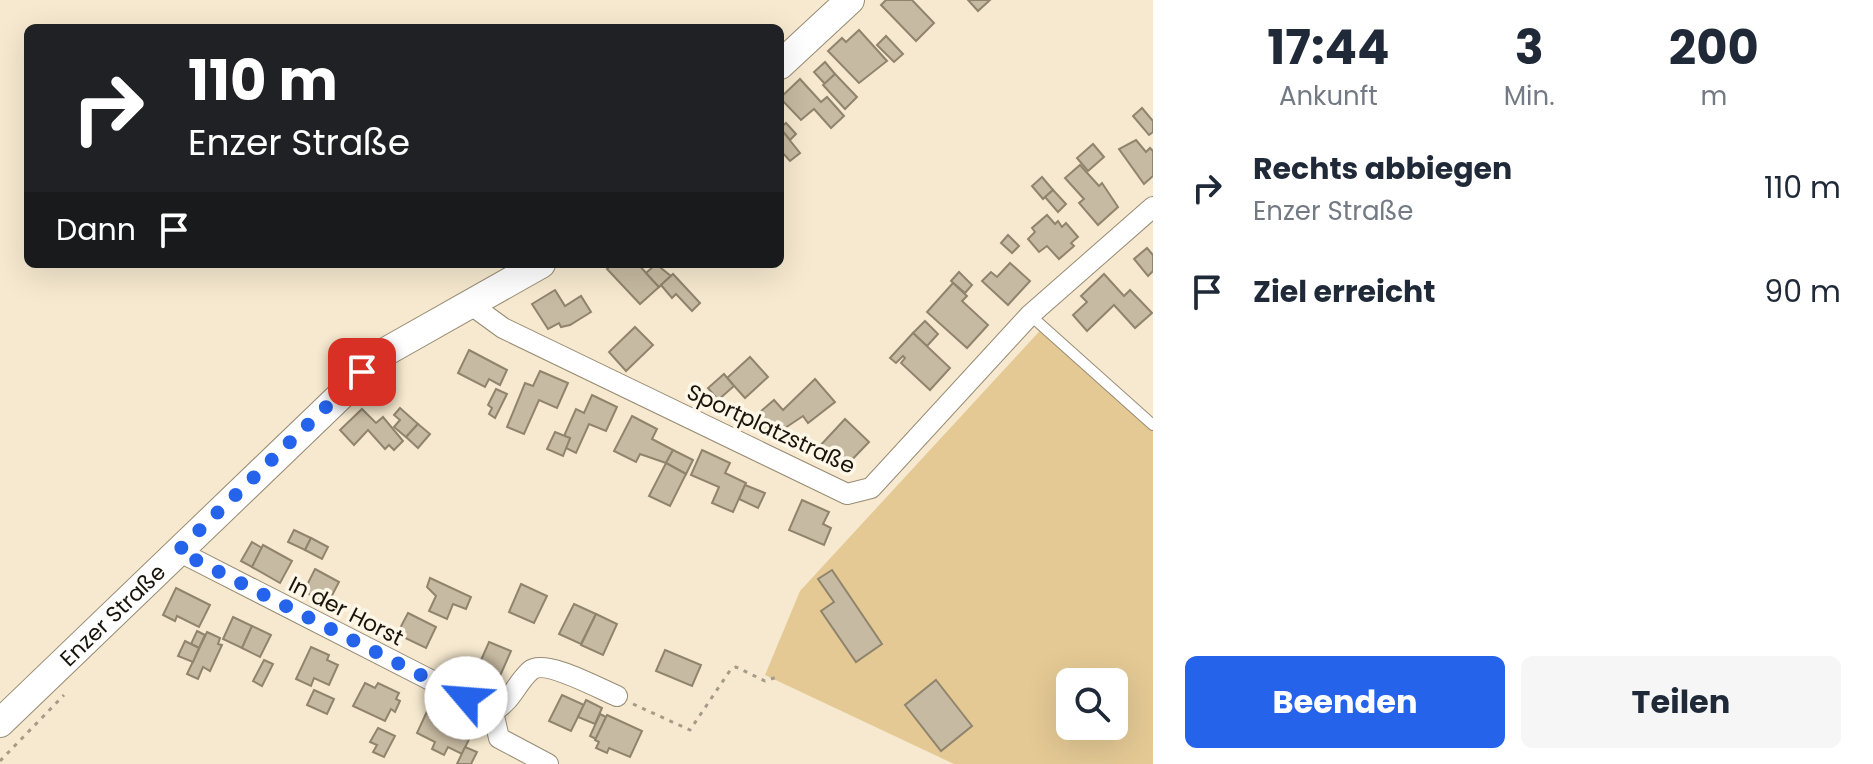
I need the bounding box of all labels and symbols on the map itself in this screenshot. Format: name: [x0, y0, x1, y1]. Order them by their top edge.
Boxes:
pin: [328, 338, 396, 406]
street label: Sportplatzstraße: [682, 376, 860, 482]
street label: Enzer Straße: [53, 557, 172, 673]
street label: In der Horst: [283, 569, 409, 653]
position arrow: [424, 656, 508, 740]

